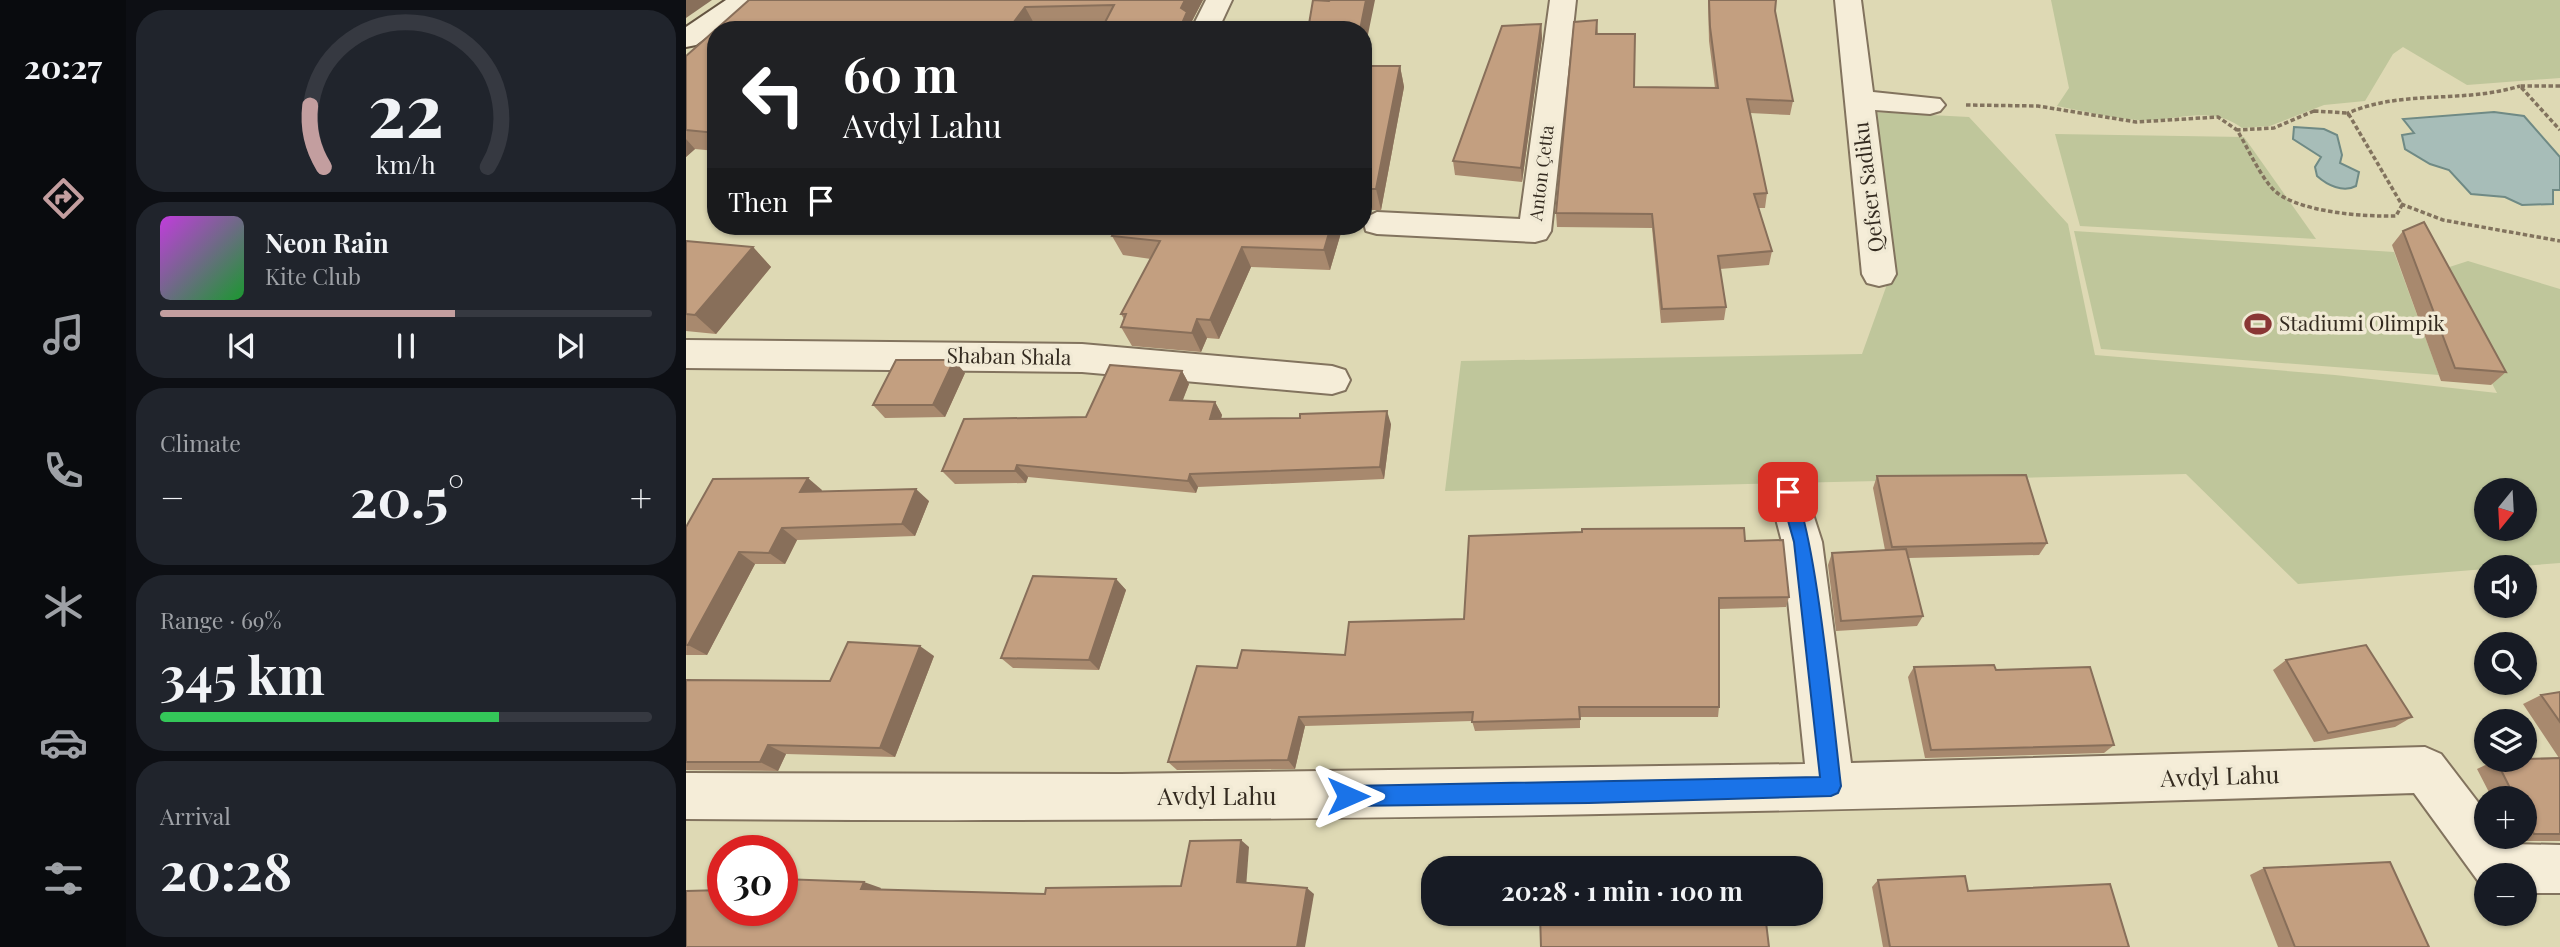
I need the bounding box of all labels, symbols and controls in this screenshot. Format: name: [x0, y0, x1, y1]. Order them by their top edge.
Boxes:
text: 60 m: [843, 40, 958, 105]
text: 20:27: [24, 44, 102, 87]
icon: left: [728, 49, 819, 140]
text: 22: [368, 58, 444, 155]
text: Avdyl Lahu: [843, 103, 1002, 146]
street label: Qefser Sadiku: [1845, 120, 1889, 254]
street label: Anton Çetta: [1523, 124, 1559, 223]
text: km/h: [376, 147, 436, 180]
icon: directions: [39, 174, 88, 223]
icon: arrive: [802, 182, 840, 220]
text: Then: [728, 184, 788, 219]
text: Neon Rain: [265, 225, 389, 260]
text: Kite Club: [265, 260, 361, 291]
place label: Stadiumi Olimpik: [2279, 308, 2445, 336]
sports icon: Stadiumi Olimpik: [2243, 309, 2273, 339]
icon: music: [39, 310, 88, 359]
icon: previous: [223, 327, 261, 365]
icon: pause: [387, 327, 425, 365]
icon: next: [551, 327, 589, 365]
street label: Shaban Shala: [946, 340, 1072, 370]
text: Climate: [160, 427, 241, 458]
icon: phone: [39, 446, 88, 495]
text: 20.5°: [350, 462, 464, 531]
pin: [1758, 462, 1818, 522]
text: −: [160, 471, 185, 522]
text: +: [630, 471, 652, 522]
icon: arrive: [1769, 473, 1807, 511]
north arrow: [2474, 478, 2538, 541]
map controls: [2474, 478, 2537, 926]
button: sound: [2474, 555, 2537, 618]
icon: climate: [39, 582, 88, 631]
text: Range · 69%: [160, 604, 282, 635]
button: search: [2474, 632, 2537, 695]
text: 345 km: [160, 639, 325, 708]
button: layers: [2474, 709, 2537, 772]
icon: car: [39, 718, 88, 767]
street label: Avdyl Lahu: [2159, 757, 2280, 793]
position arrow: [1311, 759, 1385, 833]
street label: Avdyl Lahu: [1156, 779, 1277, 811]
button: +: [2474, 786, 2537, 849]
text: Arrival: [160, 800, 231, 831]
text: 20:28: [160, 835, 292, 904]
speed limit sign: 30: [707, 835, 798, 926]
icon: filters: [39, 854, 88, 903]
button: −: [2474, 863, 2537, 926]
text: 20:28 · 1 min · 100 m: [1501, 873, 1743, 908]

